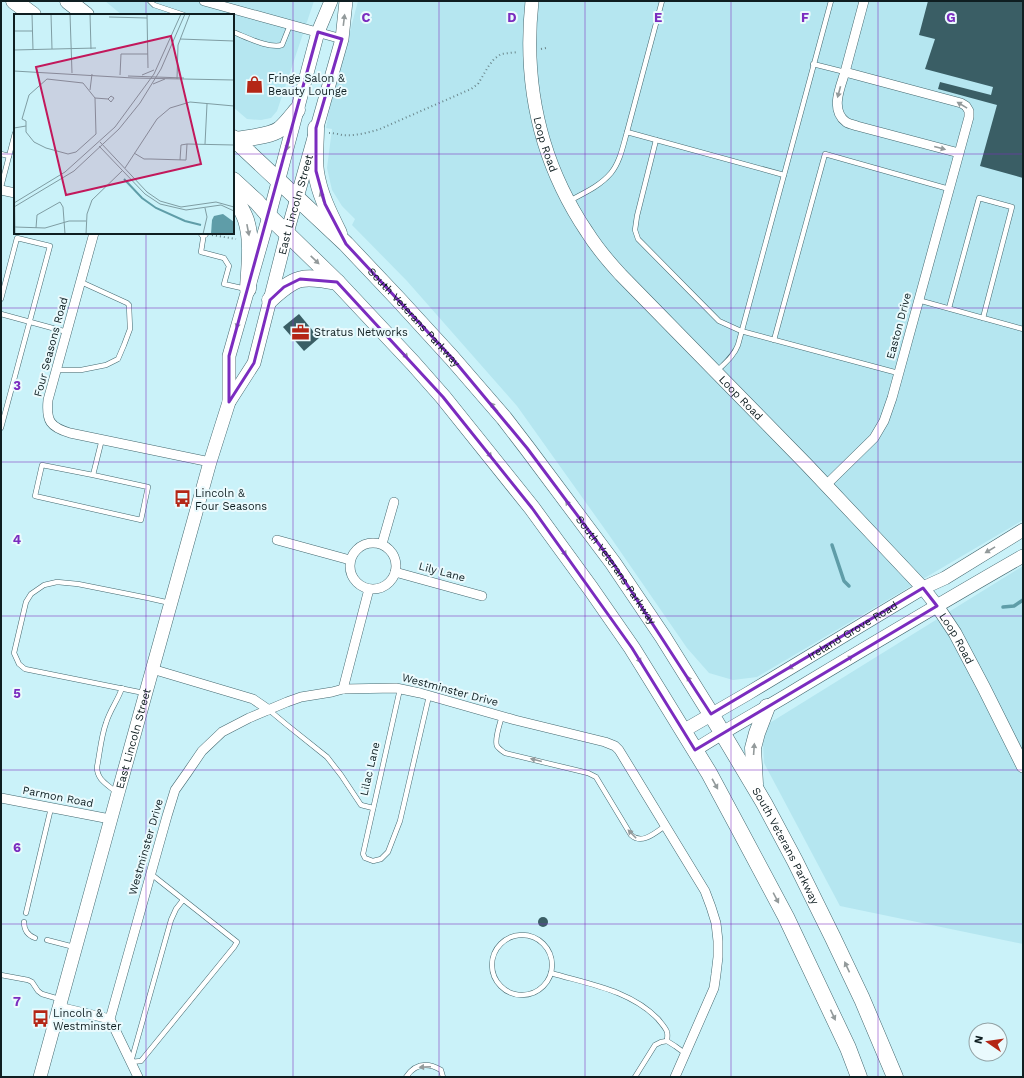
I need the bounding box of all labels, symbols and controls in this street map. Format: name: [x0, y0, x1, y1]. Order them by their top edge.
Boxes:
text: C: [362, 10, 371, 25]
text: D: [507, 10, 517, 25]
text: E: [654, 10, 662, 25]
text: F: [801, 10, 809, 25]
text: G: [946, 10, 956, 25]
inset map: [14, 14, 234, 234]
one-way arrow: [341, 14, 347, 26]
place label: Fringe Salon & Beauty Lounge: [268, 72, 347, 98]
shop icon: Fringe Salon & Beauty Lounge: [245, 74, 265, 94]
one-way arrow: [836, 87, 842, 99]
one-way arrow: [956, 102, 968, 109]
street label: Loop Road: [531, 115, 560, 174]
one-way arrow: [284, 139, 290, 152]
one-way arrow: [934, 145, 946, 151]
street label: East Lincoln Street: [275, 153, 316, 256]
one-way arrow: [319, 191, 325, 203]
one-way arrow: [245, 224, 251, 236]
one-way arrow: [310, 255, 320, 265]
street label: South Veterans Parkway: [365, 265, 463, 370]
street label: Easton Drive: [884, 291, 914, 361]
street label: Four Seasons Road: [31, 296, 71, 398]
one-way arrow: [235, 317, 241, 329]
office icon: Stratus Networks: [291, 322, 311, 342]
place label: Stratus Networks: [314, 326, 408, 339]
one-way arrow: [400, 349, 409, 359]
street label: Loop Road: [716, 373, 766, 423]
text: 3: [13, 378, 21, 393]
one-way arrow: [489, 402, 498, 412]
one-way arrow: [484, 448, 493, 459]
place label: Lincoln & Four Seasons: [195, 487, 267, 513]
bus stop icon: Lincoln & Four Seasons: [172, 489, 192, 509]
one-way arrow: [565, 499, 573, 510]
street label: South Veterans Parkway: [573, 513, 659, 627]
text: 4: [13, 532, 22, 547]
one-way arrow: [559, 546, 567, 556]
one-way arrow: [984, 547, 996, 554]
street label: Lily Lane: [417, 560, 467, 584]
street label: Ireland Grove Road: [805, 598, 900, 663]
street label: Loop Road: [937, 610, 977, 666]
one-way arrow: [634, 652, 642, 663]
one-way arrow: [842, 655, 854, 662]
one-way arrow: [787, 663, 799, 670]
street label: Westminster Drive: [400, 671, 500, 709]
one-way arrow: [687, 675, 694, 687]
text: 5: [13, 686, 21, 701]
street label: East Lincoln Street: [113, 687, 153, 790]
street label: Lilac Lane: [357, 741, 383, 797]
one-way arrow: [750, 743, 757, 755]
one-way arrow: [530, 757, 543, 763]
one-way arrow: [711, 778, 718, 790]
street label: Parmon Road: [21, 784, 95, 810]
street label: South Veterans Parkway: [750, 785, 822, 907]
street label: Westminster Drive: [126, 797, 166, 897]
one-way arrow: [628, 829, 637, 839]
text: 6: [13, 840, 21, 855]
one-way arrow: [773, 892, 780, 904]
one-way arrow: [844, 961, 850, 972]
text: 7: [13, 994, 21, 1009]
place label: Lincoln & Westminster: [53, 1007, 122, 1033]
bus stop icon: Lincoln & Westminster: [30, 1009, 50, 1029]
one-way arrow: [830, 1010, 836, 1021]
north arrow: [968, 1022, 1008, 1062]
text: N: [971, 1034, 986, 1045]
one-way arrow: [419, 1063, 431, 1070]

